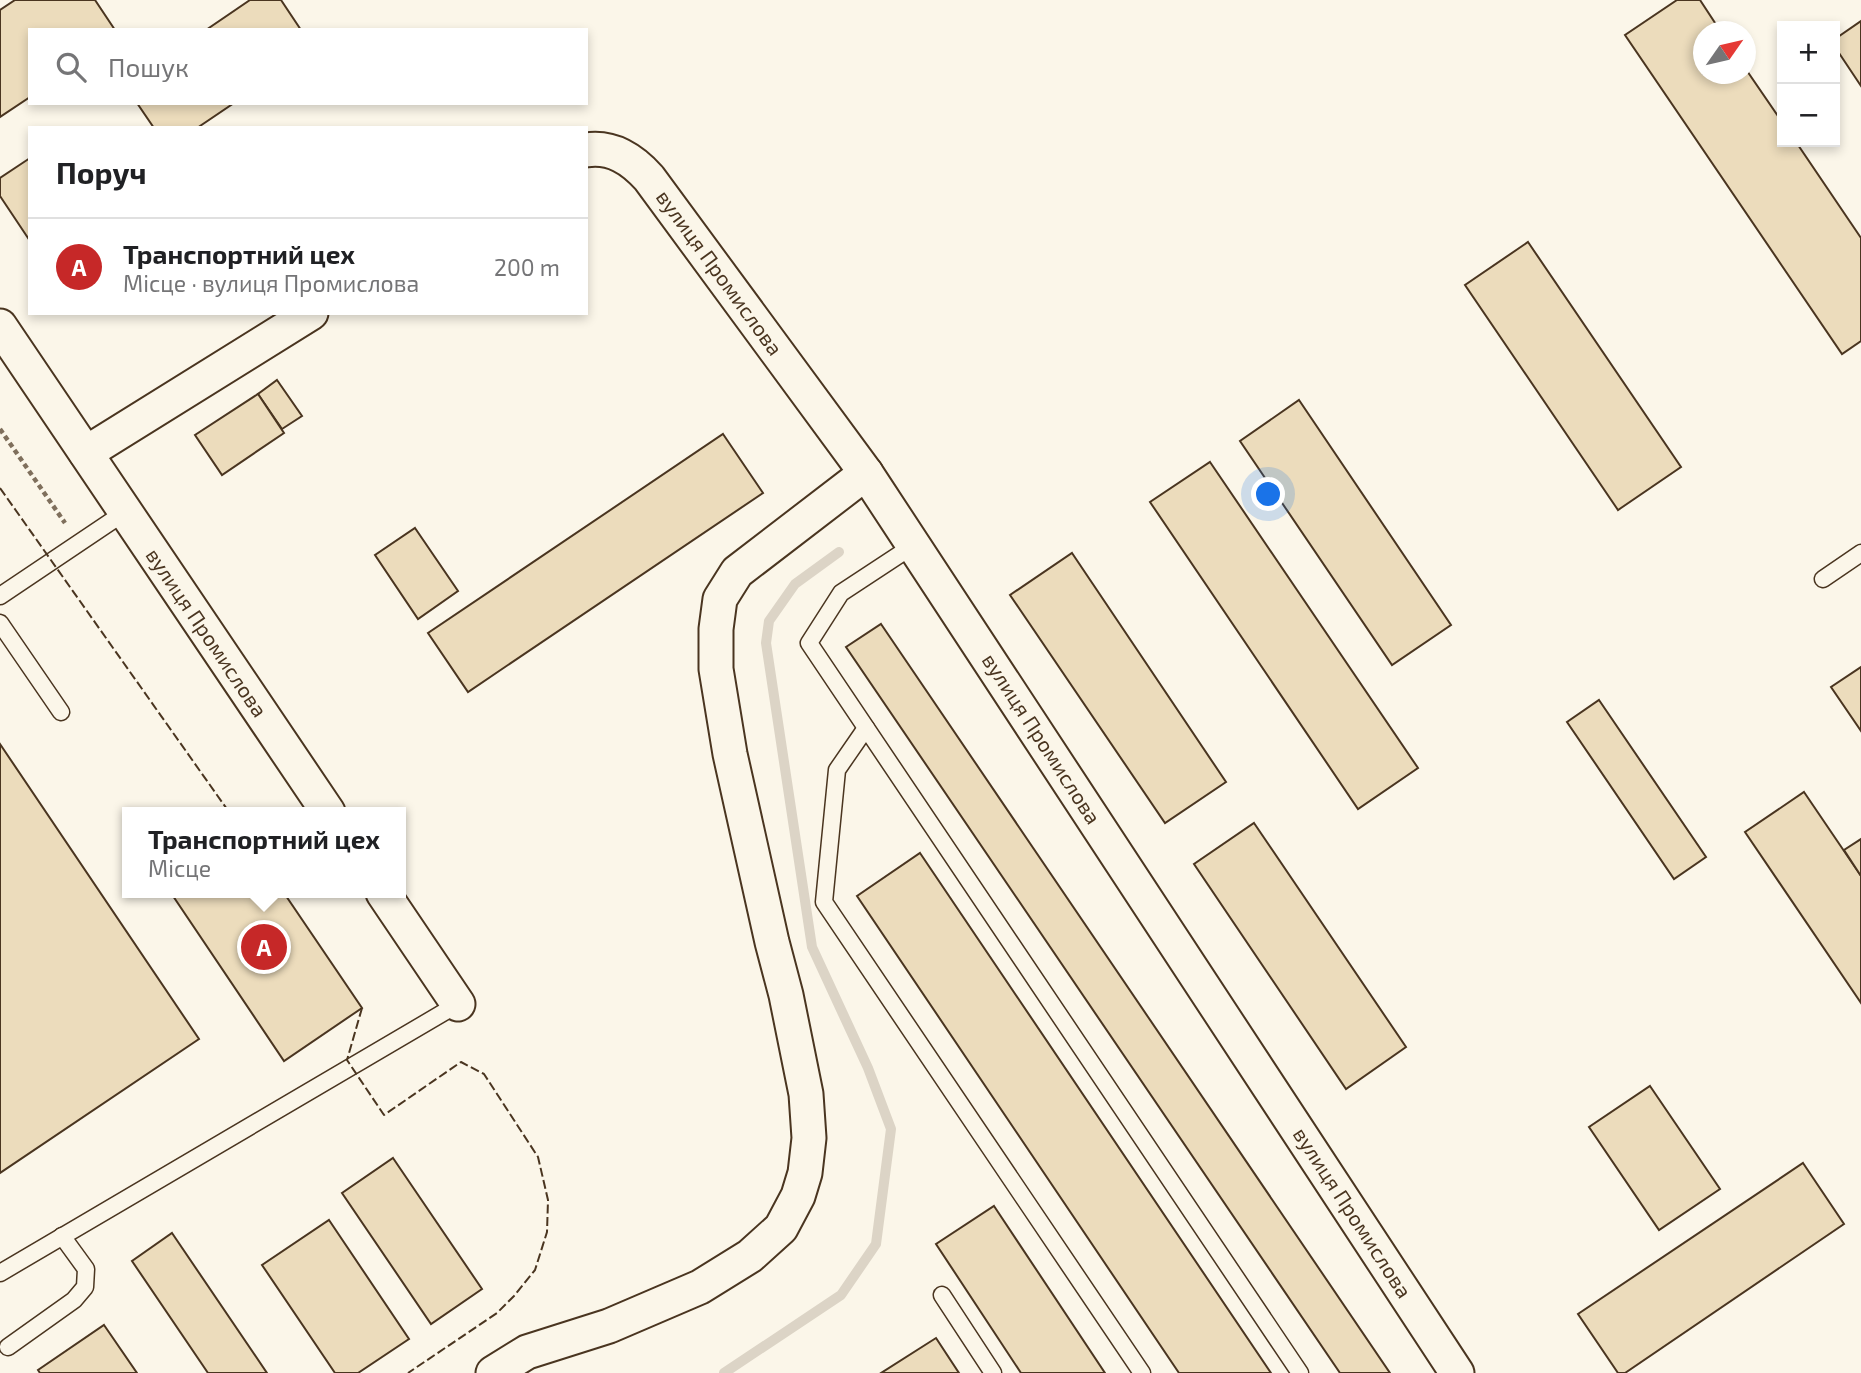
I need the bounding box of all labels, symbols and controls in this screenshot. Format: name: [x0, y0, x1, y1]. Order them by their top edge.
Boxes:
north arrow: [1693, 21, 1756, 84]
map controls: [1777, 21, 1840, 147]
button: +: [1777, 21, 1840, 84]
search box: [28, 28, 588, 105]
icon: search: [52, 48, 90, 86]
text: Пошук: [108, 51, 189, 82]
button: −: [1777, 84, 1840, 147]
text: Поруч: [56, 154, 146, 190]
street label: вулиця Промислова: [651, 185, 789, 360]
text: Транспортний цех: [123, 238, 355, 269]
text: A: [71, 253, 87, 281]
text: 200 m: [494, 253, 560, 281]
text: Місце · вулиця Промислова: [123, 269, 419, 297]
your location: [1251, 477, 1285, 511]
street label: вулиця Промислова: [141, 543, 273, 722]
street label: вулиця Промислова: [977, 648, 1107, 829]
popup: [122, 807, 406, 898]
text: Транспортний цех: [148, 823, 380, 854]
text: Місце: [148, 854, 211, 882]
pin: A: [241, 921, 287, 973]
street label: вулиця Промислова: [1288, 1122, 1418, 1303]

